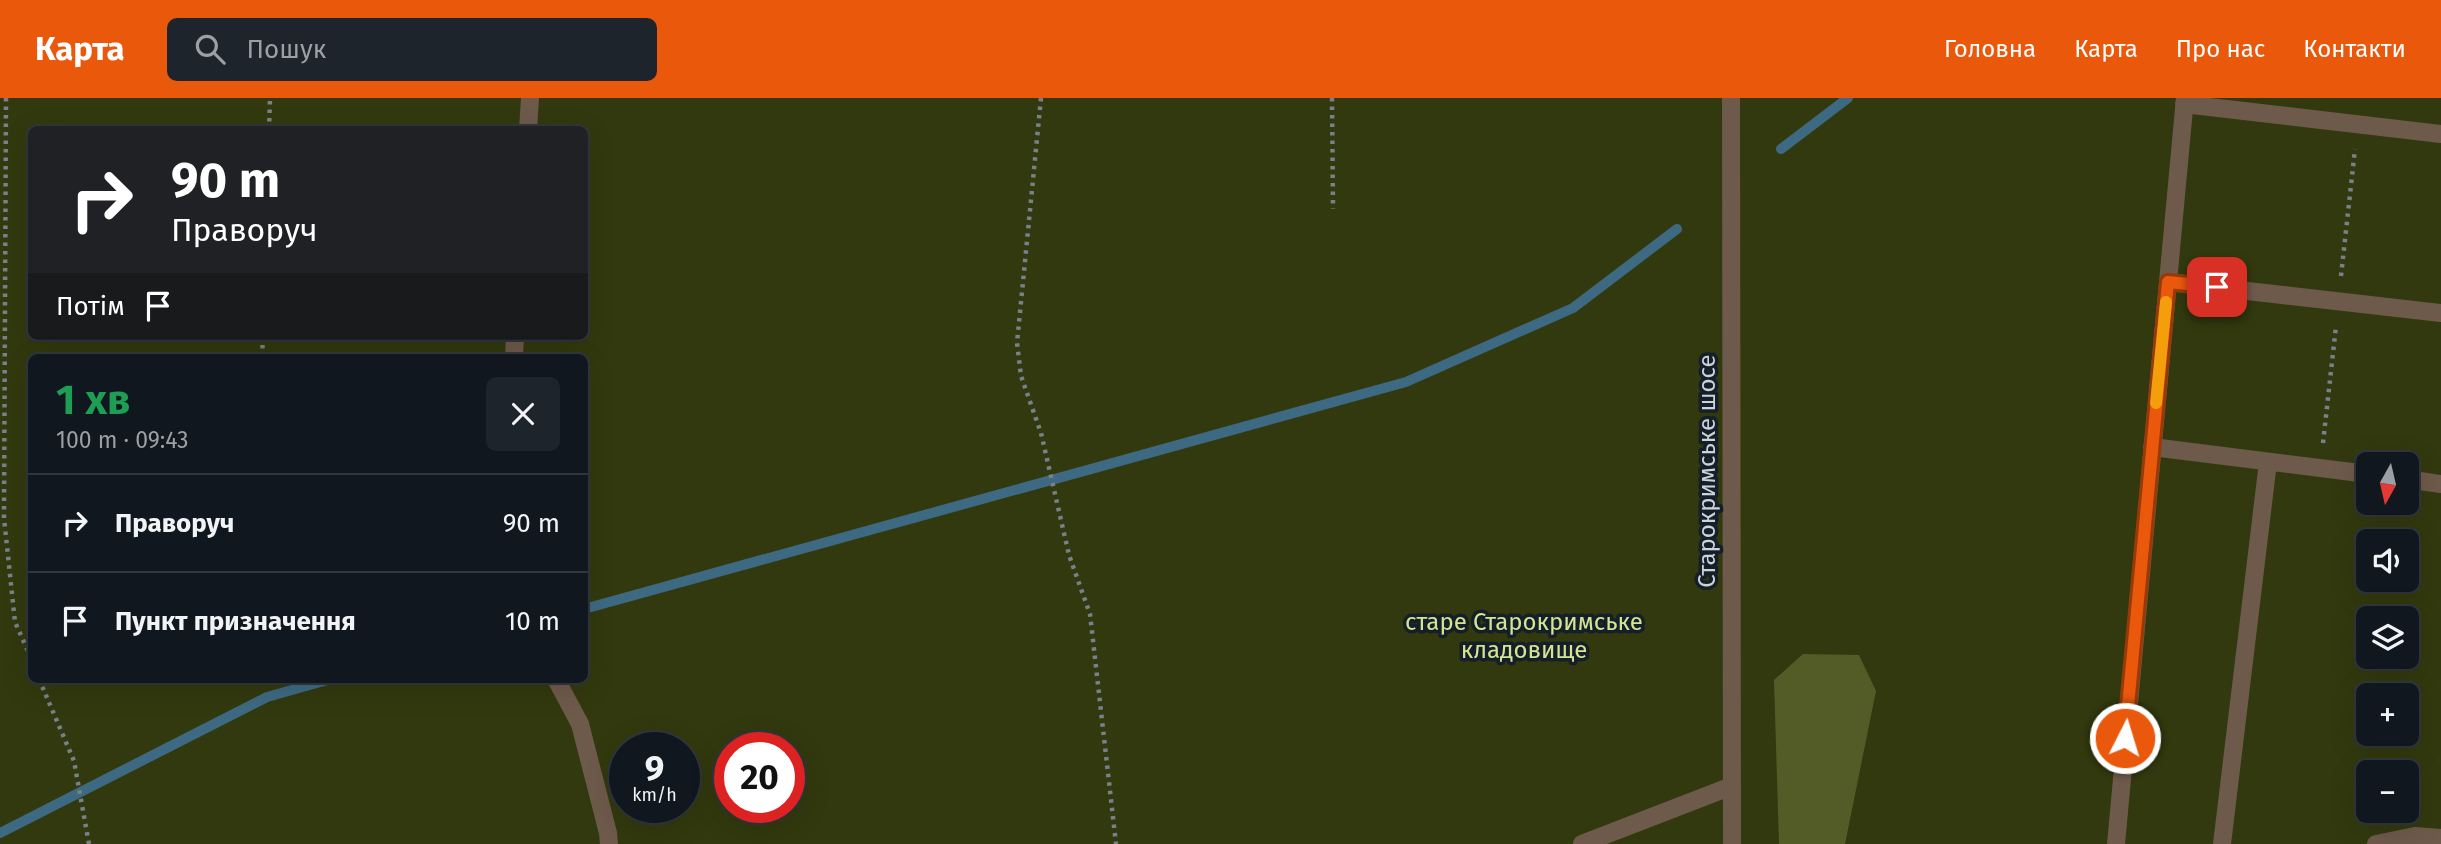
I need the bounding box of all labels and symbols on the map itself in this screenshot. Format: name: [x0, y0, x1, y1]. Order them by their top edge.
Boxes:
pin: [2187, 257, 2247, 317]
street label: Старокримське шосе: [1693, 354, 1721, 588]
north arrow: [2356, 452, 2418, 514]
park label: старе Старокримське кладовище: [1405, 608, 1643, 664]
position arrow: [2088, 701, 2162, 775]
speed limit sign: 20: [714, 732, 805, 823]

